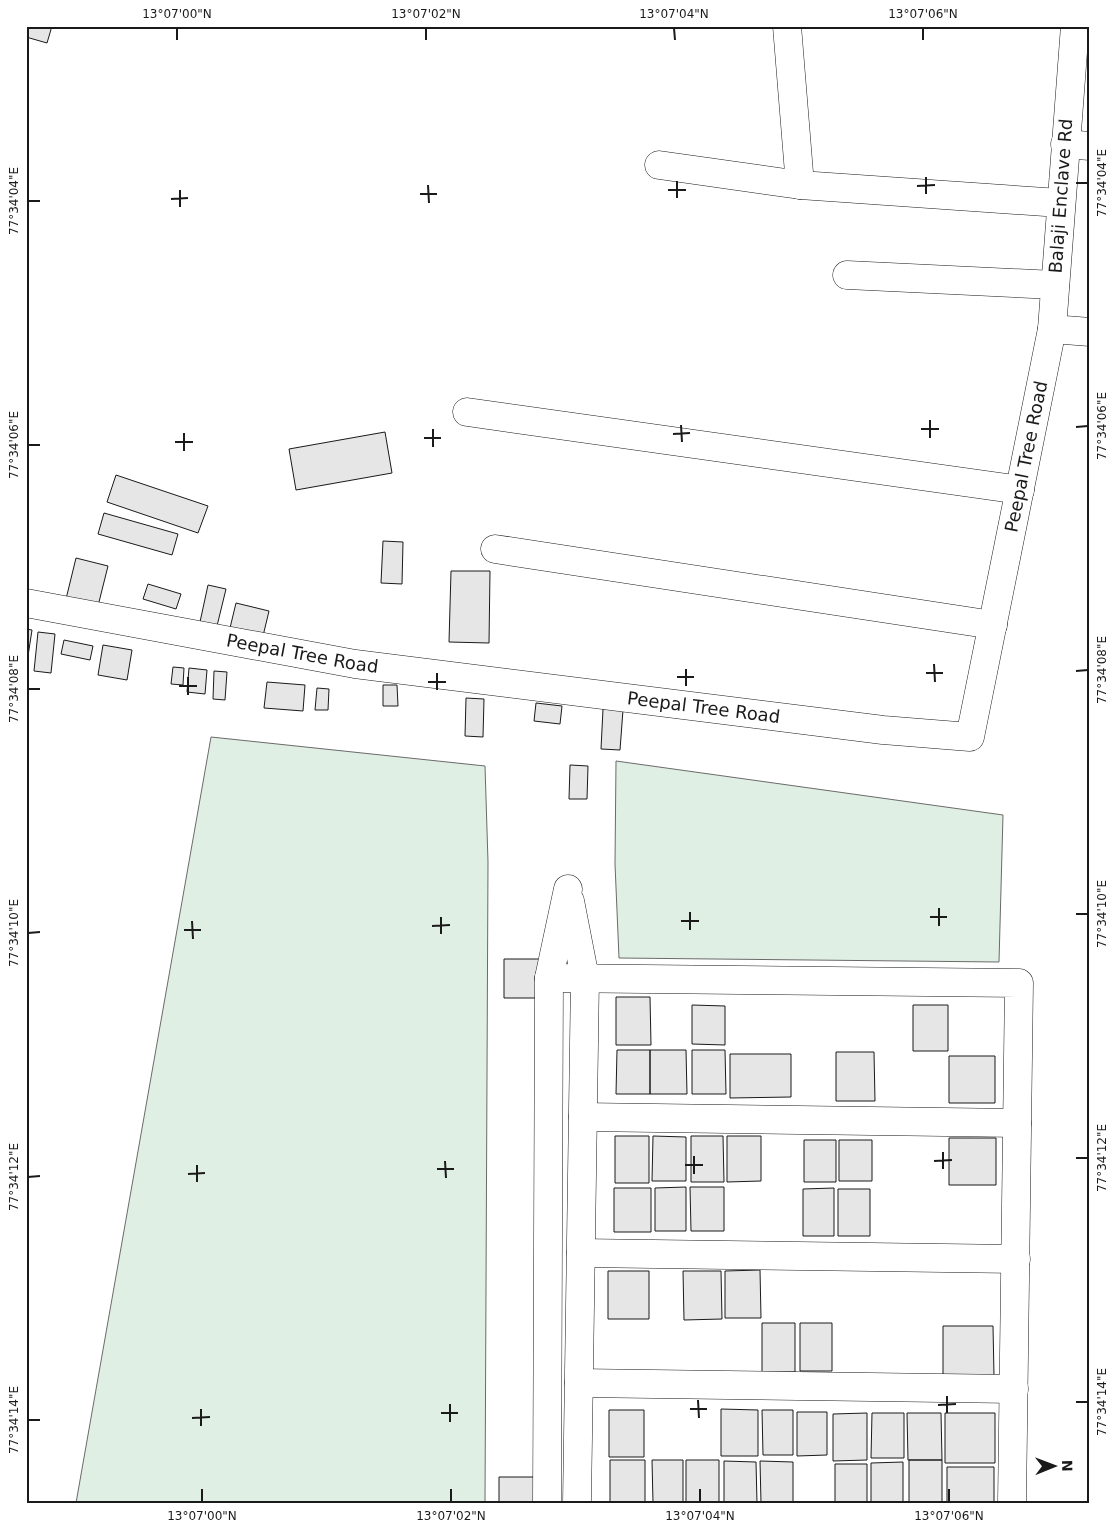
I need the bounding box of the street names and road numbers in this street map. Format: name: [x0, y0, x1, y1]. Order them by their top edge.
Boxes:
street label: Balaji Enclave Rd: [1045, 118, 1076, 274]
street label: Peepal Tree Road: [1000, 379, 1051, 534]
street label: Peepal Tree Road: [225, 629, 380, 677]
street label: Peepal Tree Road: [626, 687, 781, 727]

